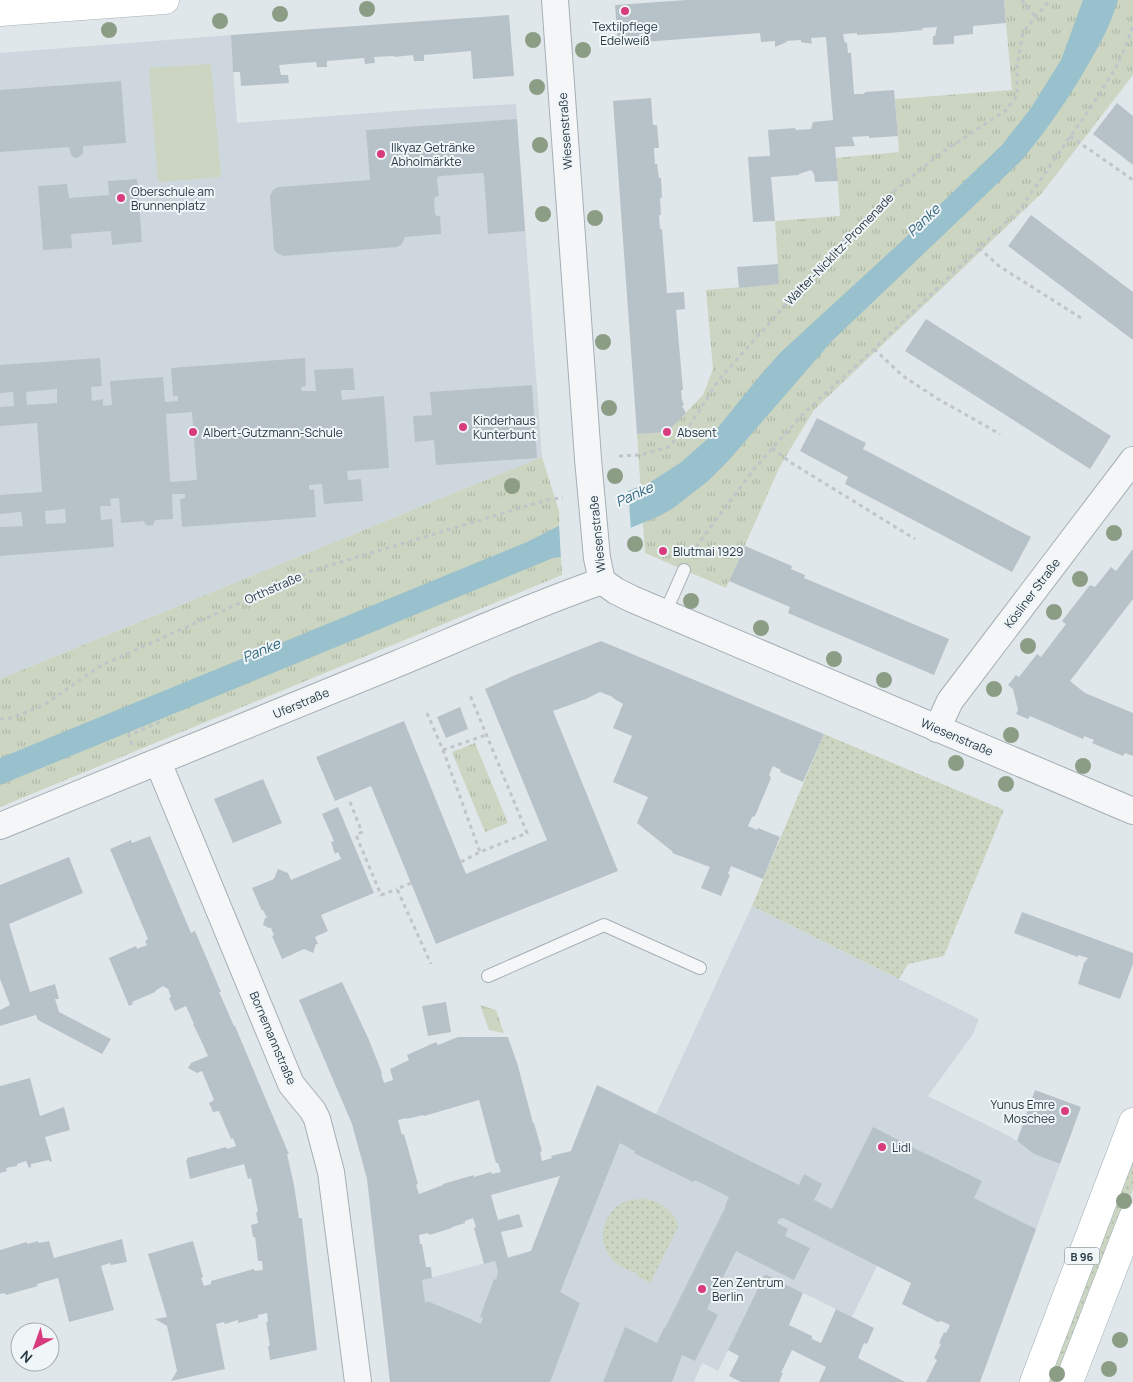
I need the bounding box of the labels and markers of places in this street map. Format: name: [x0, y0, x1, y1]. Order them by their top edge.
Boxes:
marker: Textilpflege Edelweiß: [619, 5, 631, 17]
place label: Textilpflege Edelweiß: [592, 18, 658, 49]
place label: Ilkyaz Getränke Abholmärkte: [391, 139, 475, 170]
marker: Ilkyaz Getränke Abholmärkte: [375, 148, 387, 160]
place label: Oberschule am Brunnenplatz: [131, 183, 214, 214]
marker: Oberschule am Brunnenplatz: [115, 192, 127, 204]
place label: Kinderhaus Kunterbunt: [473, 412, 536, 443]
marker: Kinderhaus Kunterbunt: [457, 421, 469, 433]
place label: Albert-Gutzmann-Schule: [203, 424, 343, 441]
place label: Absent: [677, 424, 717, 441]
marker: Albert-Gutzmann-Schule: [187, 426, 199, 438]
marker: Absent: [661, 426, 673, 438]
place label: Blutmai 1929: [673, 543, 744, 560]
marker: Blutmai 1929: [657, 545, 669, 557]
place label: Yunus Emre Moschee: [990, 1096, 1055, 1127]
marker: Yunus Emre Moschee: [1059, 1105, 1071, 1117]
place label: Lidl: [892, 1139, 911, 1156]
marker: Lidl: [876, 1141, 888, 1153]
place label: Zen Zentrum Berlin: [712, 1274, 784, 1305]
marker: Zen Zentrum Berlin: [696, 1283, 708, 1295]

